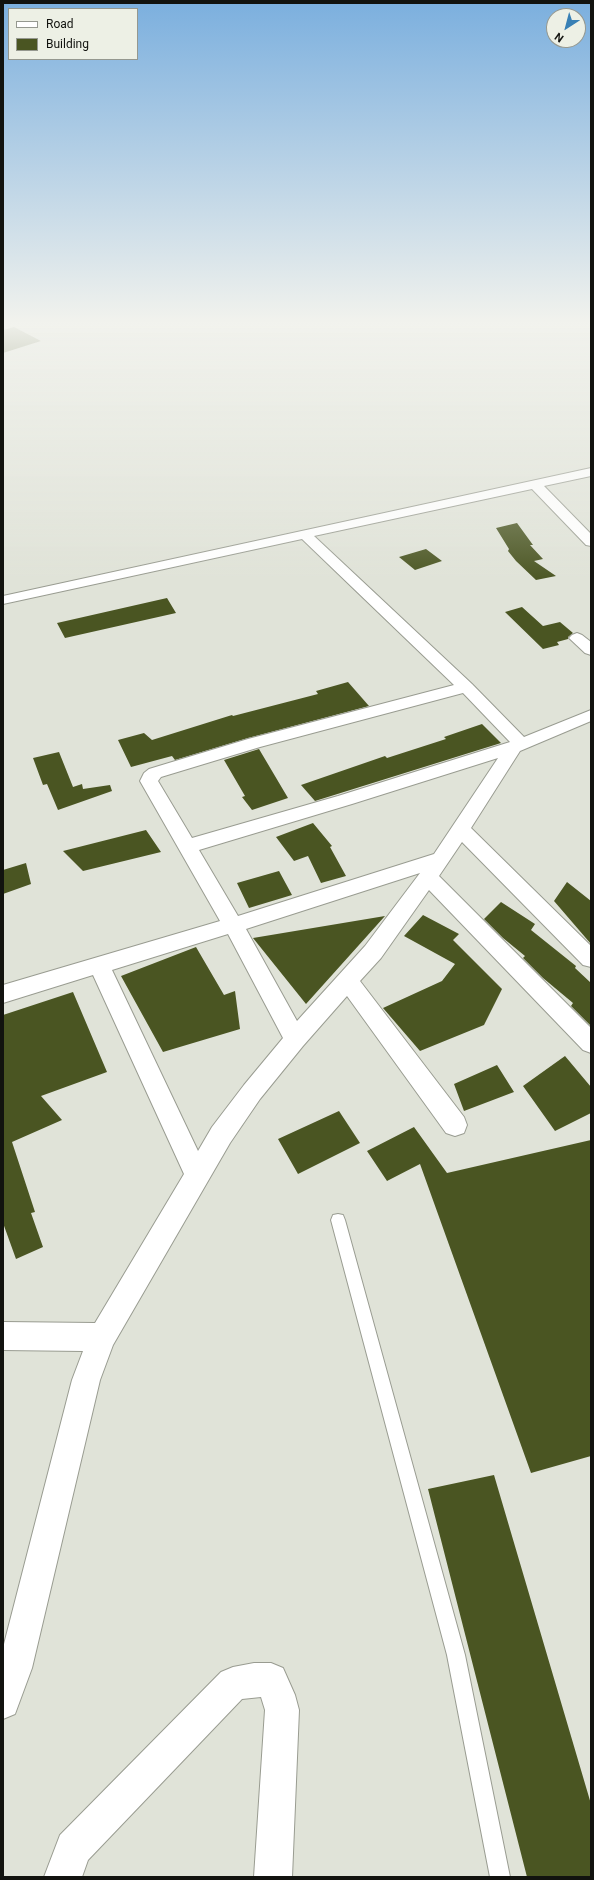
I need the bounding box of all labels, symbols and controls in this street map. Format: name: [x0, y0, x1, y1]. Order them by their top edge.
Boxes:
legend: [8, 8, 138, 60]
north arrow: [546, 8, 586, 48]
text: Road: [46, 17, 74, 31]
text: N: [552, 30, 566, 45]
text: Building: [46, 37, 89, 51]

